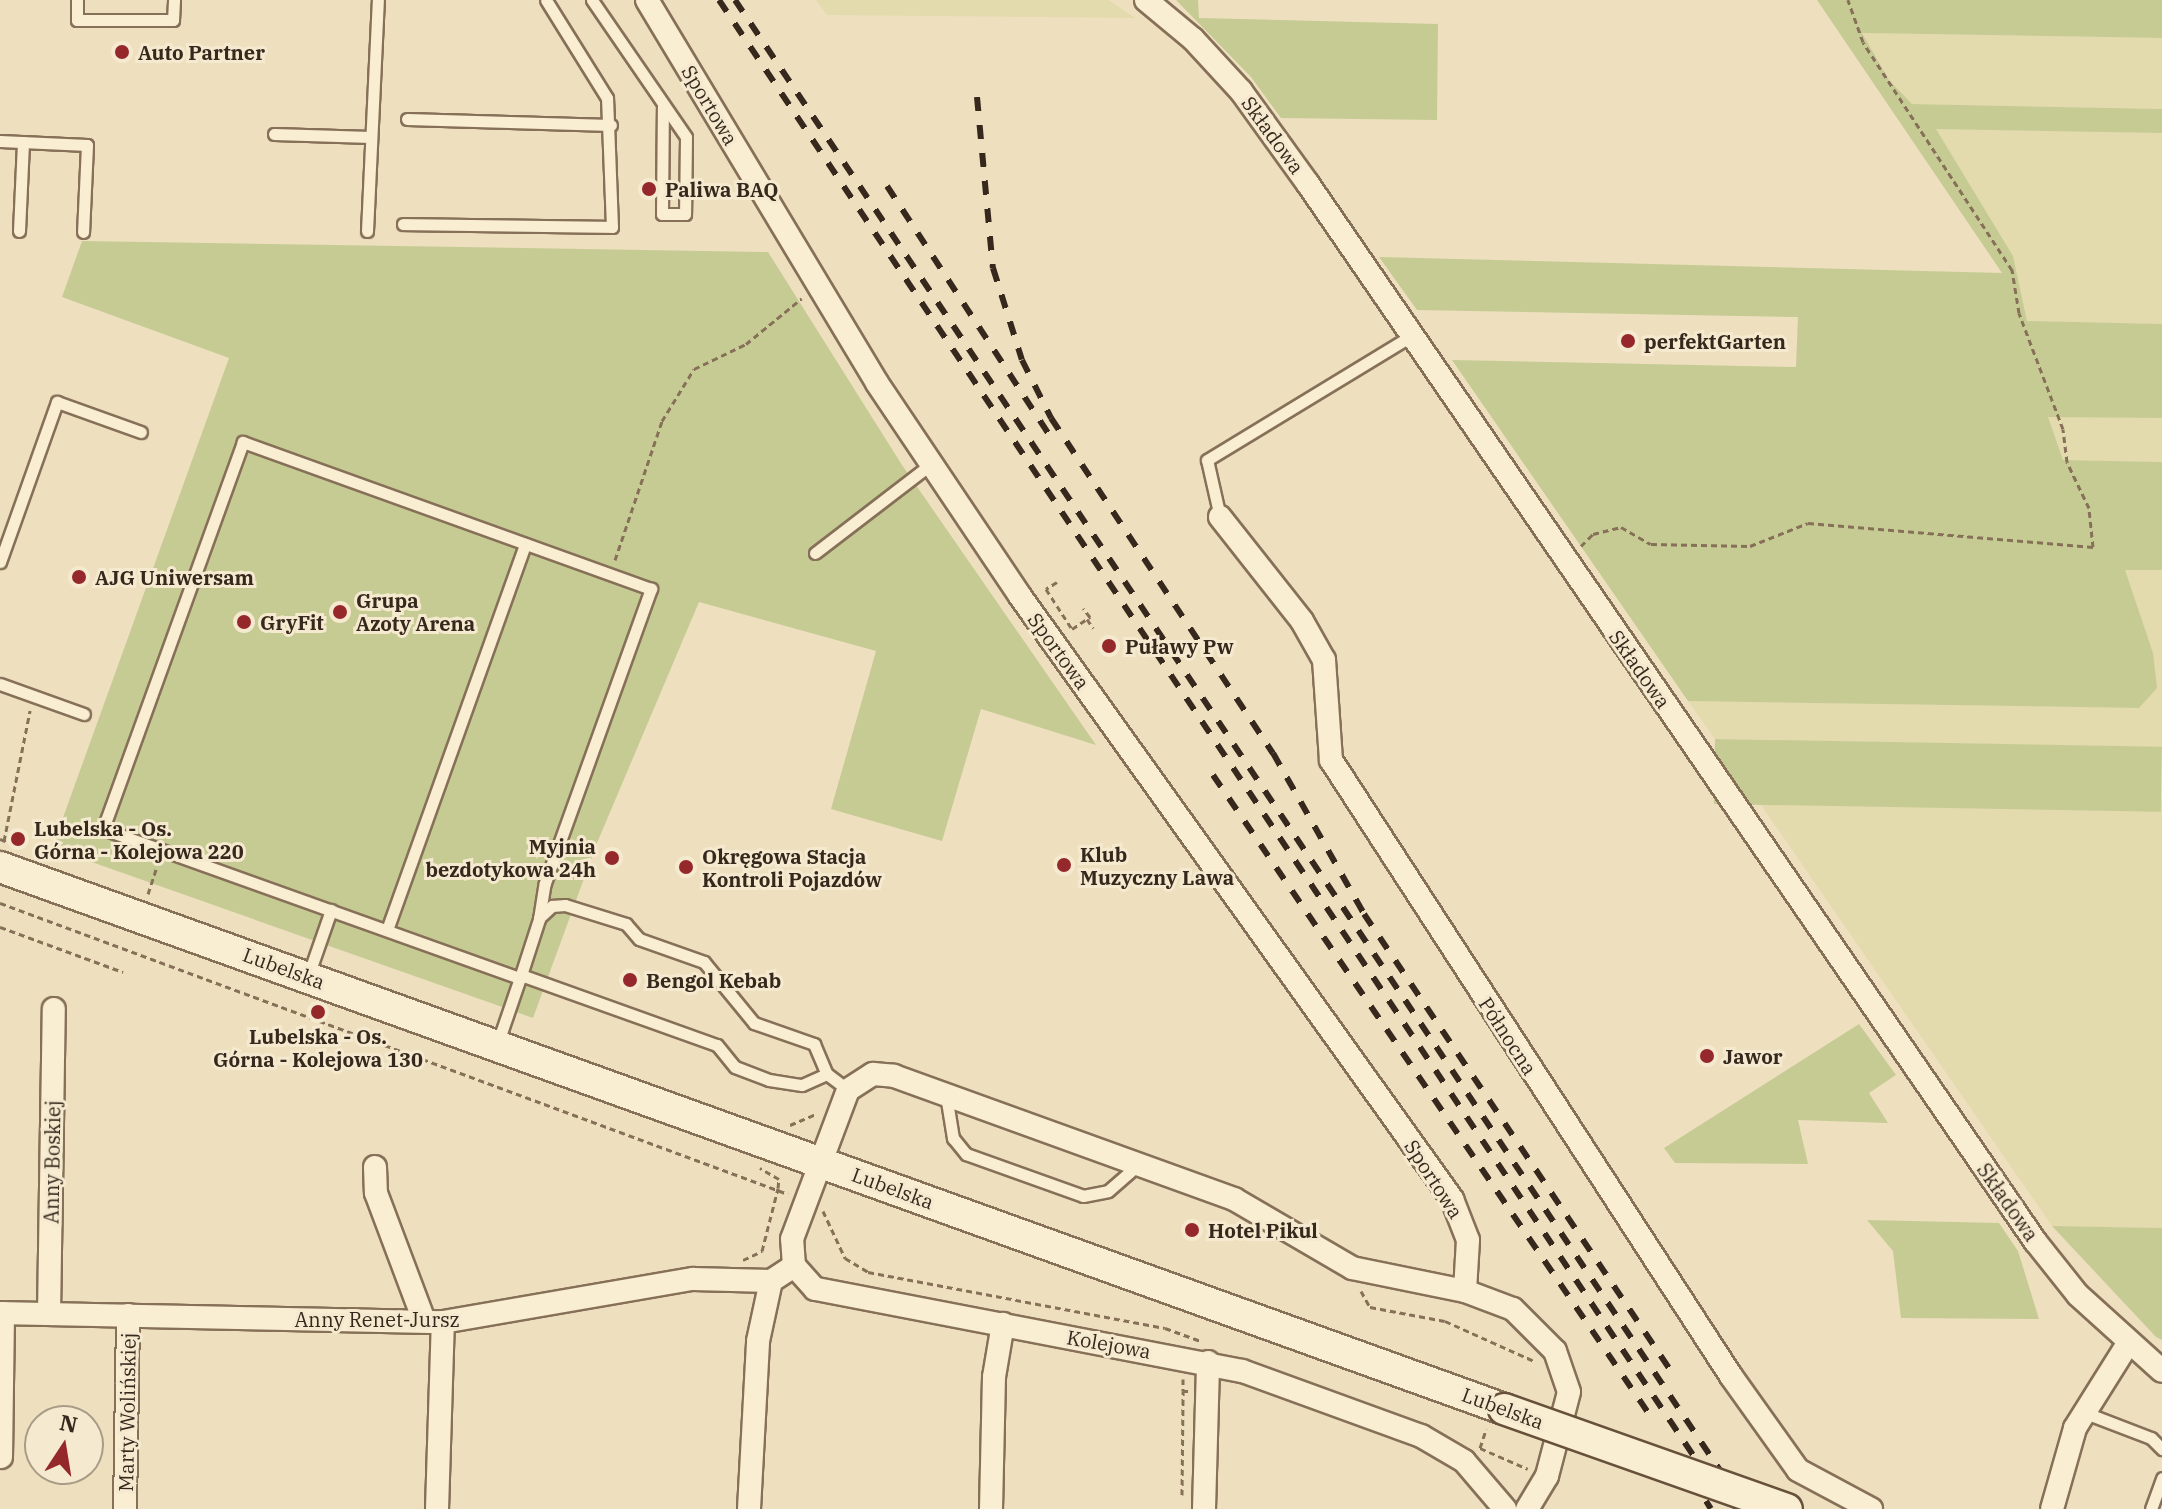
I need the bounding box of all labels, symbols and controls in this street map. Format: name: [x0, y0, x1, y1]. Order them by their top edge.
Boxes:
place label: Auto Partner: [138, 40, 265, 64]
marker: Auto Partner: [113, 43, 131, 61]
street label: Sportowa: [677, 61, 743, 149]
street label: Składowa: [1237, 91, 1309, 179]
place label: Paliwa BAQ: [665, 177, 778, 201]
marker: Paliwa BAQ: [640, 180, 658, 198]
place label: perfektGarten: [1644, 329, 1786, 353]
marker: perfektGarten: [1619, 332, 1637, 350]
place label: AJG Uniwersam: [95, 565, 254, 589]
marker: AJG Uniwersam: [70, 568, 88, 586]
place label: Grupa Azoty Arena: [356, 588, 475, 635]
marker: Grupa Azoty Arena: [331, 603, 349, 621]
street label: Sportowa: [1023, 608, 1095, 694]
place label: GryFit: [260, 610, 324, 634]
marker: GryFit: [235, 613, 253, 631]
street label: Składowa: [1604, 625, 1676, 713]
place label: Puławy Pw: [1125, 634, 1234, 658]
marker: Puławy Pw: [1100, 637, 1118, 655]
place label: Lubelska - Os. Górna - Kolejowa 220: [34, 816, 244, 863]
marker: Lubelska - Os. Górna - Kolejowa 220: [9, 830, 27, 848]
place label: Myjnia bezdotykowa 24h: [425, 834, 596, 881]
place label: Klub Muzyczny Lawa: [1080, 842, 1234, 889]
place label: Okręgowa Stacja Kontroli Pojazdów: [702, 844, 882, 891]
marker: Myjnia bezdotykowa 24h: [603, 849, 621, 867]
marker: Klub Muzyczny Lawa: [1055, 856, 1073, 874]
marker: Okręgowa Stacja Kontroli Pojazdów: [677, 858, 695, 876]
street label: Lubelska: [240, 942, 328, 994]
place label: Bengol Kebab: [646, 968, 781, 992]
marker: Bengol Kebab: [621, 971, 639, 989]
street label: Północna: [1474, 993, 1542, 1079]
marker: Lubelska - Os. Górna - Kolejowa 130: [309, 1003, 327, 1021]
place label: Lubelska - Os. Górna - Kolejowa 130: [213, 1024, 423, 1071]
place label: Jawor: [1723, 1044, 1783, 1068]
marker: Jawor: [1698, 1047, 1716, 1065]
street label: Anny Boskiej: [39, 1100, 65, 1224]
street label: Sportowa: [1400, 1135, 1468, 1223]
street label: Składowa: [1972, 1158, 2044, 1246]
street label: Lubelska: [849, 1162, 937, 1214]
place label: Hotel Pikul: [1208, 1218, 1318, 1242]
marker: Hotel Pikul: [1183, 1221, 1201, 1239]
street label: Anny Renet-Jursz: [294, 1307, 460, 1331]
street label: Kolejowa: [1065, 1325, 1153, 1363]
street label: Marty Wolińskiej: [114, 1332, 140, 1492]
street label: Lubelska: [1459, 1382, 1547, 1434]
north arrow: [24, 1405, 104, 1485]
text: N: [57, 1407, 80, 1439]

